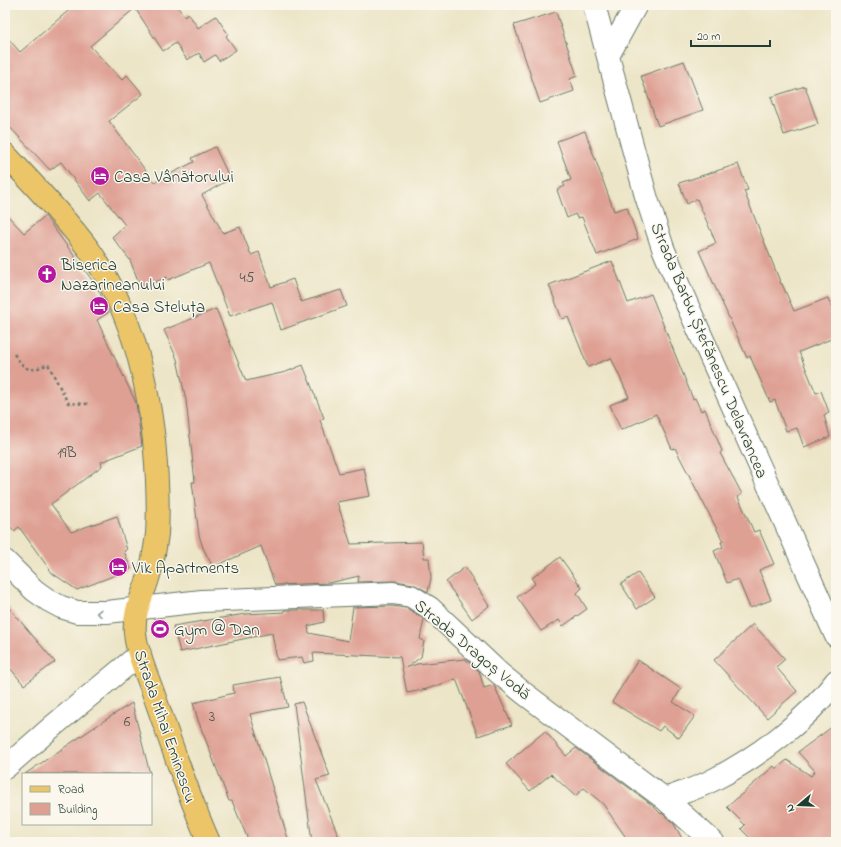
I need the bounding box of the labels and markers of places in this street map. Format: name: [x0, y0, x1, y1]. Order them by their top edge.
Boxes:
hotel icon: Casa Vânătorului: [89, 165, 111, 187]
place label: Casa Vânătorului: [114, 165, 234, 190]
place label: Biserica Nazarineanului: [60, 253, 165, 298]
church icon: Biserica Nazarineanului: [36, 263, 58, 285]
hotel icon: Casa Steluța: [88, 295, 110, 317]
place label: Casa Steluța: [113, 295, 205, 320]
hotel icon: Vik Apartments: [107, 556, 129, 578]
place label: Vik Apartments: [131, 556, 239, 581]
sports icon: Gym @ Dan: [149, 618, 171, 640]
place label: Gym @ Dan: [174, 618, 260, 644]

